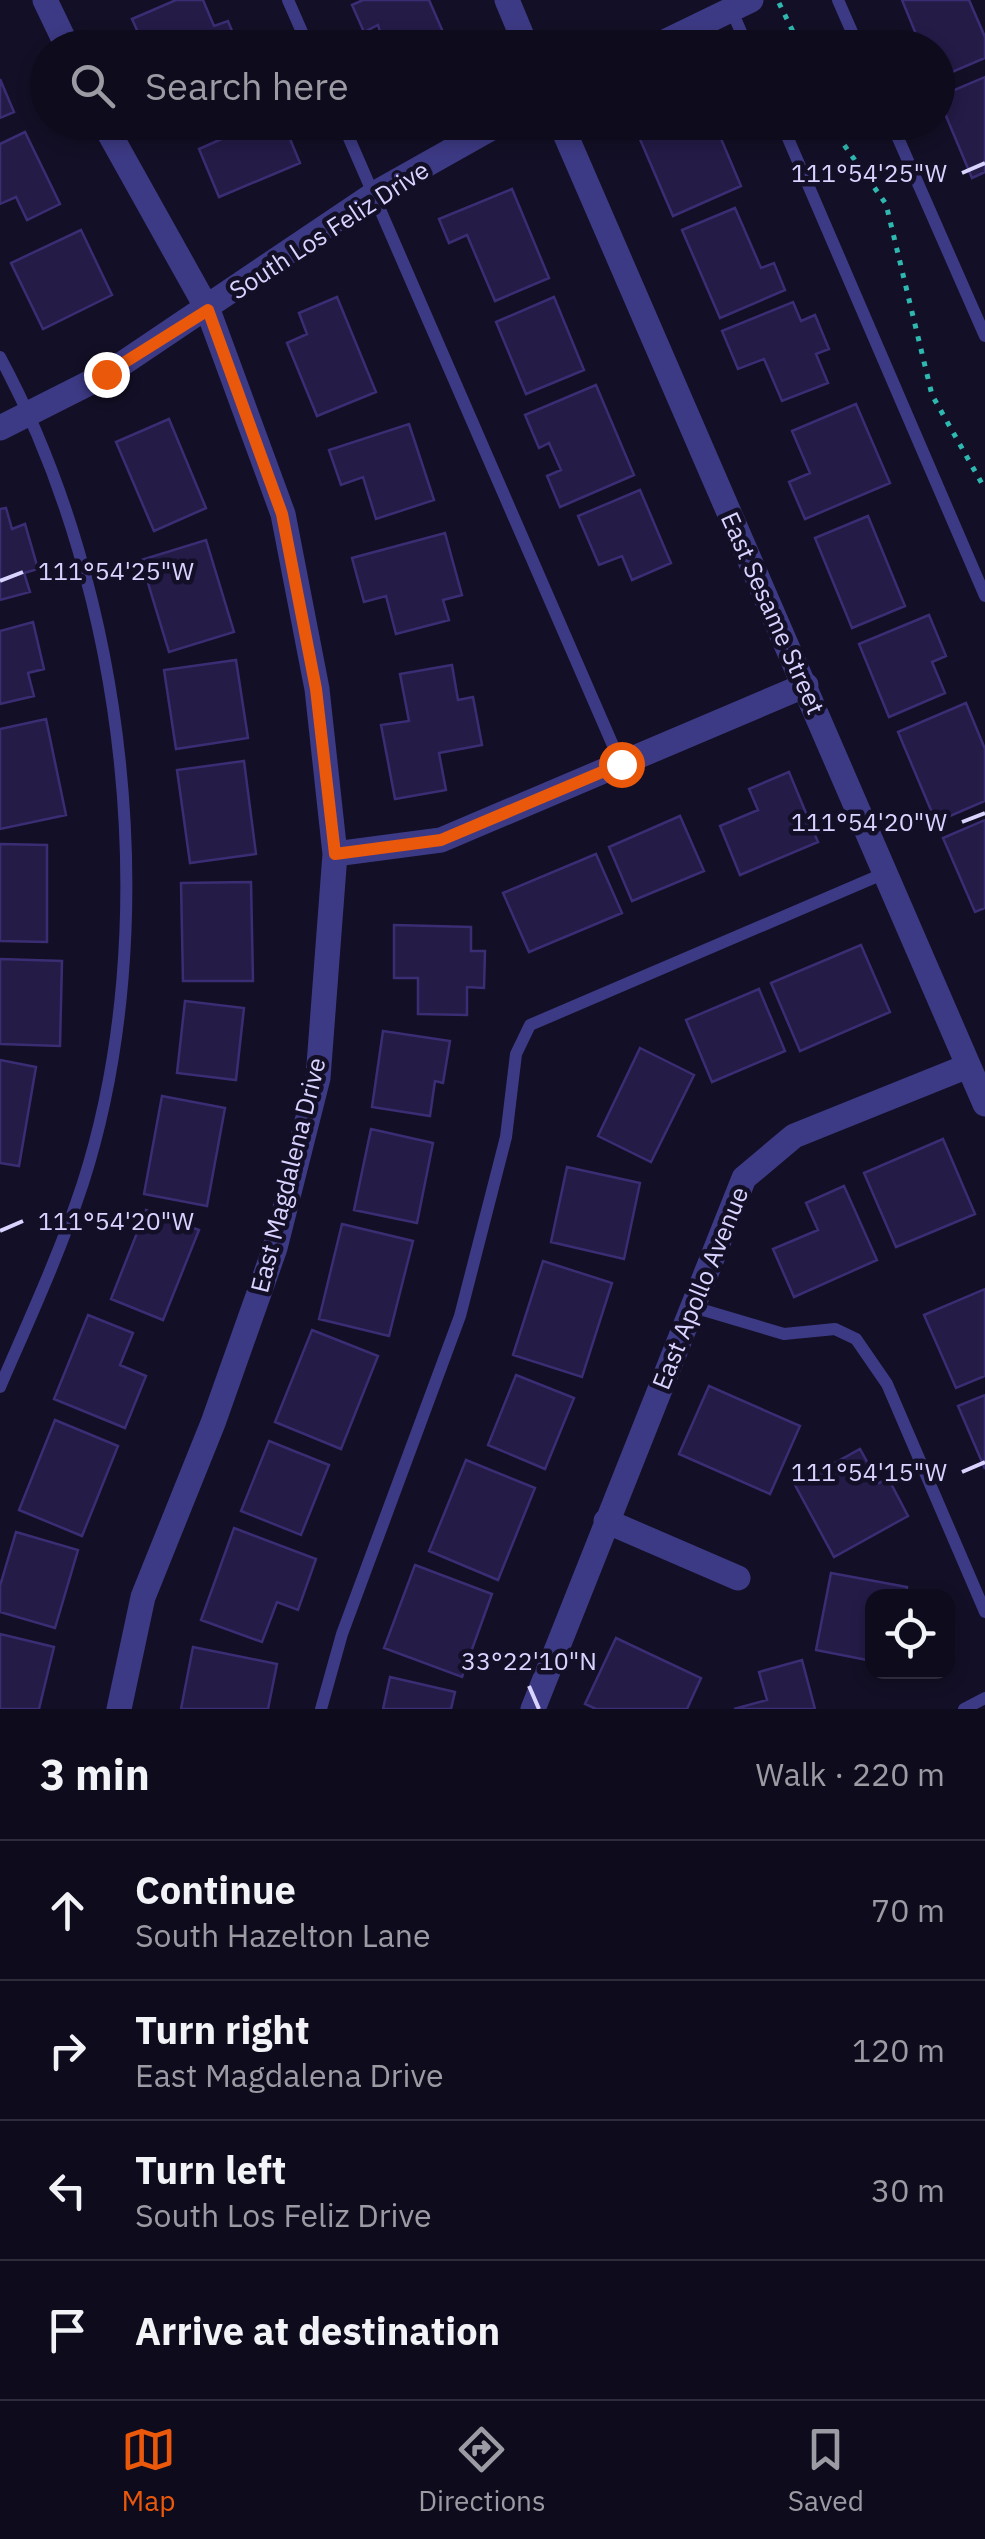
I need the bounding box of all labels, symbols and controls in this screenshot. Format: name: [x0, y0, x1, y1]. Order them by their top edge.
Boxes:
search box: [30, 30, 955, 140]
icon: search: [65, 58, 120, 113]
text: Search here: [145, 61, 349, 110]
street label: South Los Feliz Drive: [223, 153, 435, 306]
text: 111°54'25"W: [791, 156, 947, 189]
route end: [84, 352, 130, 398]
street label: East Sesame Street: [714, 506, 833, 719]
text: 111°54'25"W: [38, 554, 194, 587]
route start: [599, 742, 645, 788]
text: 111°54'20"W: [791, 805, 947, 838]
street label: East Magdalena Drive: [242, 1054, 333, 1296]
street label: East Apollo Avenue: [644, 1182, 755, 1394]
text: 111°54'20"W: [38, 1204, 194, 1237]
text: 111°54'15"W: [791, 1455, 947, 1488]
map controls: [865, 1589, 955, 1679]
button: locate: [865, 1589, 955, 1679]
text: 33°22'10"N: [461, 1644, 597, 1677]
text: 3 min: [40, 1747, 150, 1802]
text: Walk · 220 m: [756, 1753, 945, 1795]
text: Continue: [135, 1865, 296, 1914]
icon: ahead: [40, 1883, 95, 1938]
text: 70 m: [871, 1889, 945, 1931]
text: South Hazelton Lane: [135, 1914, 431, 1956]
text: Turn right: [135, 2005, 310, 2054]
icon: right: [40, 2023, 95, 2078]
text: 120 m: [852, 2029, 945, 2071]
text: East Magdalena Drive: [135, 2054, 444, 2096]
text: Turn left: [135, 2145, 286, 2194]
icon: left: [40, 2163, 95, 2218]
text: 30 m: [871, 2169, 945, 2211]
text: South Los Feliz Drive: [135, 2194, 431, 2236]
icon: arrive: [40, 2303, 95, 2358]
text: Arrive at destination: [135, 2306, 500, 2355]
tab: Map: [121, 2422, 176, 2519]
tab: Directions: [418, 2422, 546, 2519]
tab: Saved: [788, 2422, 864, 2519]

